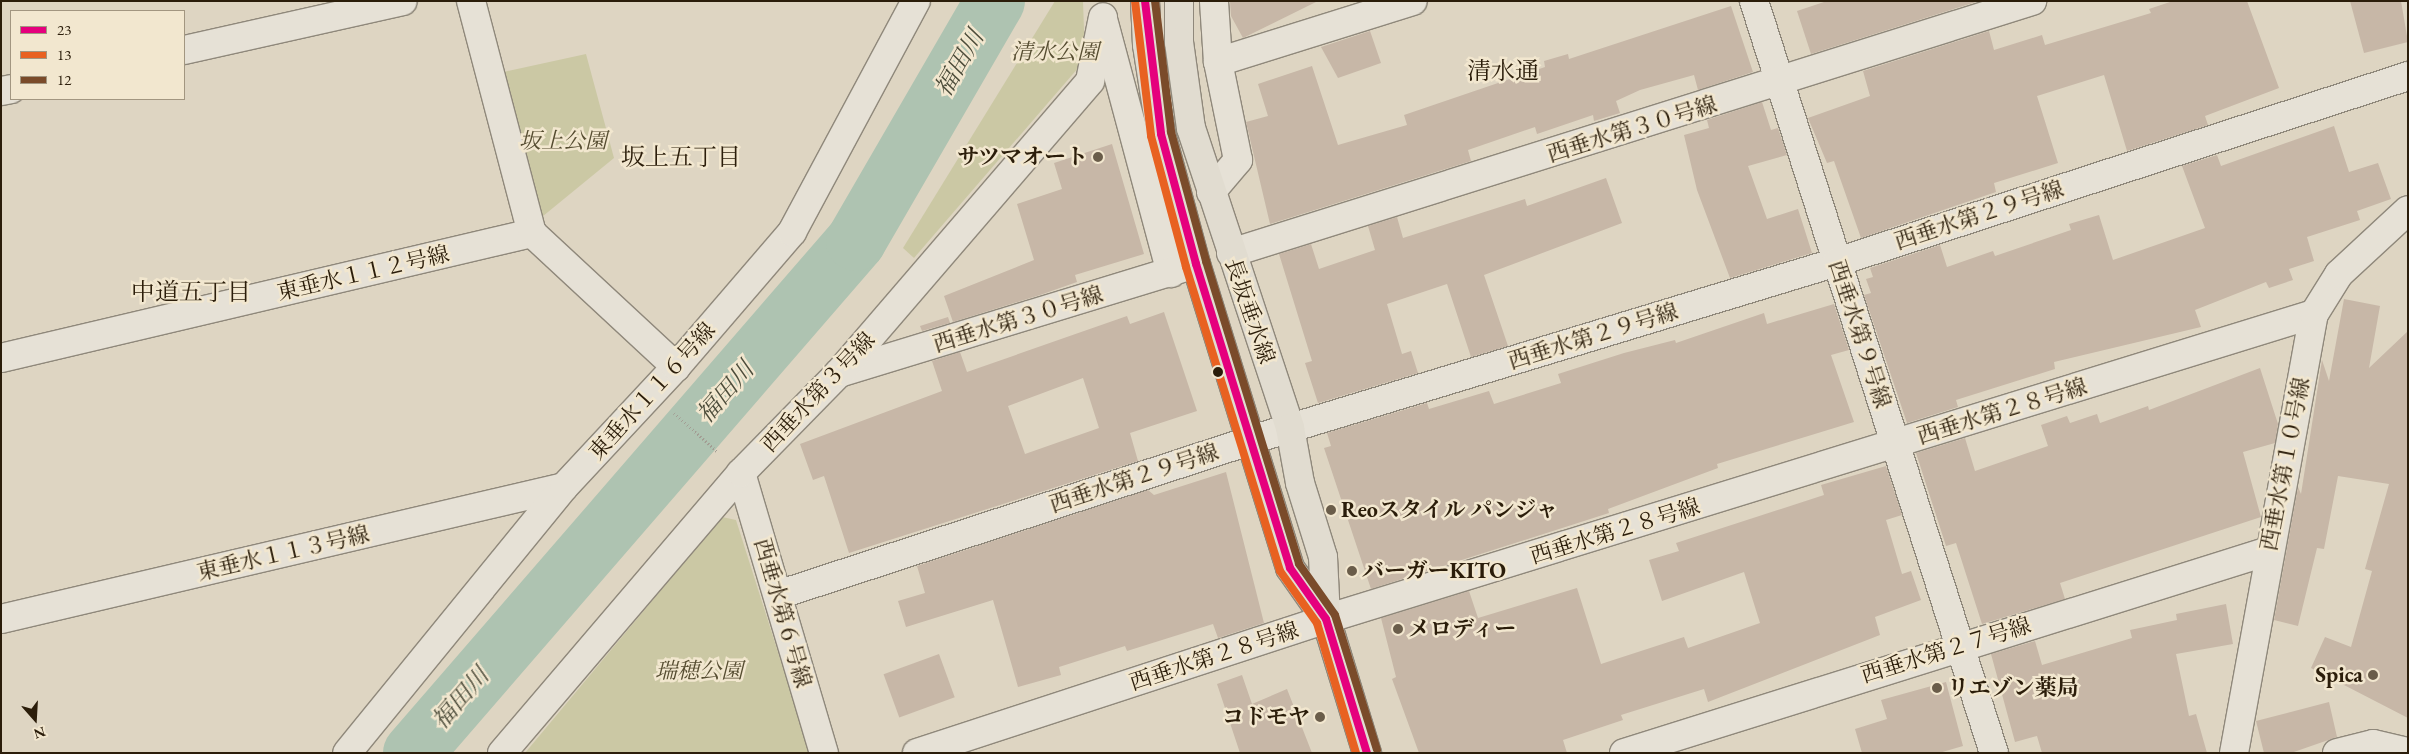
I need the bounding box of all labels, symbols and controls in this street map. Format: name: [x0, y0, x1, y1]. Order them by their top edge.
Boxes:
legend: [10, 10, 185, 100]
text: 23: [57, 20, 71, 39]
water label: 福田川: [929, 25, 989, 101]
park label: 清水公園: [1011, 39, 1099, 65]
text: 13: [57, 45, 71, 64]
district label: 清水通: [1467, 57, 1539, 85]
text: 12: [57, 70, 71, 89]
street label: 西垂水第３０号線: [1544, 91, 1720, 167]
park label: 坂上公園: [519, 128, 607, 154]
district label: 坂上五丁目: [621, 143, 741, 171]
place label: サツマオート: [956, 144, 1088, 170]
marker: サツマオート: [1092, 151, 1104, 163]
street label: 西垂水第２９号線: [1891, 175, 2067, 255]
street label: 東垂水１１２号線: [274, 240, 452, 306]
street label: 長坂垂水線: [1220, 255, 1280, 367]
street label: 西垂水第９号線: [1824, 257, 1896, 411]
district label: 中道五丁目: [131, 278, 251, 306]
street label: 西垂水第３０号線: [930, 281, 1106, 357]
street label: 西垂水第２９号線: [1505, 298, 1681, 374]
street label: 東垂水１１６号線: [583, 317, 721, 465]
street label: 西垂水第３号線: [756, 327, 880, 457]
water label: 福田川: [691, 355, 759, 429]
unlabelled marker: [1213, 367, 1223, 377]
street label: 西垂水第２８号線: [1914, 373, 2090, 449]
street label: 西垂水第１０号線: [2255, 375, 2315, 553]
street label: 西垂水第２９号線: [1046, 438, 1222, 518]
street label: 西垂水第２８号線: [1527, 493, 1703, 569]
place label: Reoスタイル パンジャ: [1341, 497, 1559, 523]
marker: Reoスタイル パンジャ: [1325, 504, 1337, 516]
street label: 東垂水１１３号線: [194, 520, 372, 586]
street label: 西垂水第６号線: [749, 535, 817, 691]
place label: バーガーKITO: [1362, 558, 1506, 584]
marker: バーガーKITO: [1346, 565, 1358, 577]
street label: 西垂水第２７号線: [1858, 612, 2034, 688]
street label: 西垂水第２８号線: [1126, 616, 1302, 696]
place label: メロディー: [1408, 616, 1518, 642]
marker: メロディー: [1392, 623, 1404, 635]
park label: 瑞穂公園: [655, 658, 743, 684]
water label: 福田川: [426, 661, 494, 735]
place label: Spica: [2315, 662, 2363, 688]
marker: Spica: [2367, 669, 2379, 681]
place label: リエゾン薬局: [1947, 675, 2079, 701]
marker: リエゾン薬局: [1931, 682, 1943, 694]
north arrow: [10, 694, 60, 744]
place label: コドモヤ: [1222, 704, 1310, 730]
marker: コドモヤ: [1314, 711, 1326, 723]
text: N: [32, 723, 48, 744]

